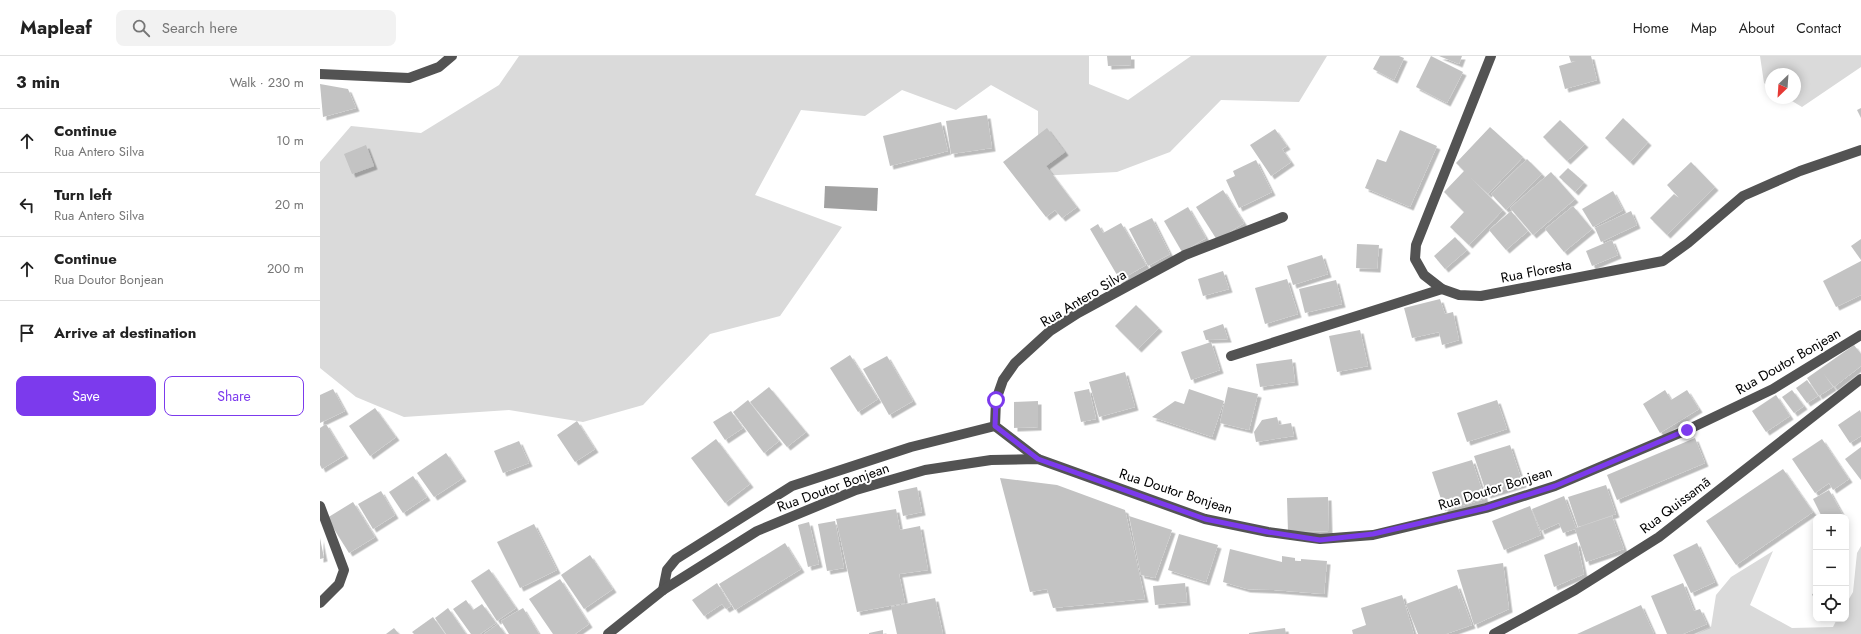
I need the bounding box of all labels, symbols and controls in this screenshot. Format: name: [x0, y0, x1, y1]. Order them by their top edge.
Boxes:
search box: [116, 10, 396, 46]
text: Mapleaf: [20, 14, 92, 41]
icon: search: [130, 17, 152, 39]
text: Search here: [162, 17, 238, 39]
text: Home: [1633, 18, 1669, 38]
text: Map: [1691, 18, 1717, 38]
text: About: [1739, 18, 1774, 38]
text: Contact: [1796, 18, 1841, 38]
north arrow: [1765, 68, 1801, 104]
text: 3 min: [16, 70, 60, 94]
text: Walk · 230 m: [229, 73, 304, 92]
text: Continue: [54, 120, 117, 142]
icon: ahead: [16, 130, 38, 152]
text: 10 m: [276, 131, 304, 150]
text: Rua Antero Silva: [54, 142, 144, 161]
text: Turn left: [54, 184, 112, 206]
icon: left: [16, 194, 38, 216]
text: 20 m: [275, 195, 304, 214]
text: Rua Antero Silva: [54, 206, 144, 225]
text: Continue: [54, 248, 117, 270]
street label: Rua Floresta: [1499, 254, 1573, 288]
icon: ahead: [16, 258, 38, 280]
text: 200 m: [267, 259, 304, 278]
street label: Rua Antero Silva: [1036, 264, 1130, 332]
text: Rua Doutor Bonjean: [54, 270, 164, 289]
icon: arrive: [16, 322, 38, 344]
text: Arrive at destination: [54, 322, 196, 344]
street label: Rua Doutor Bonjean: [1732, 323, 1844, 399]
button: Save: [16, 376, 156, 416]
button: Share: [164, 376, 304, 416]
route start: [987, 391, 1005, 409]
route end: [1678, 421, 1696, 439]
street label: Rua Doutor Bonjean: [774, 457, 892, 517]
street label: Rua Doutor Bonjean: [1436, 461, 1554, 515]
street label: Rua Doutor Bonjean: [1117, 463, 1235, 519]
street label: Rua Quissamã: [1635, 472, 1715, 538]
map controls: [1813, 514, 1849, 622]
button: +: [1813, 514, 1849, 550]
button: −: [1813, 550, 1849, 586]
button: locate: [1813, 586, 1849, 622]

